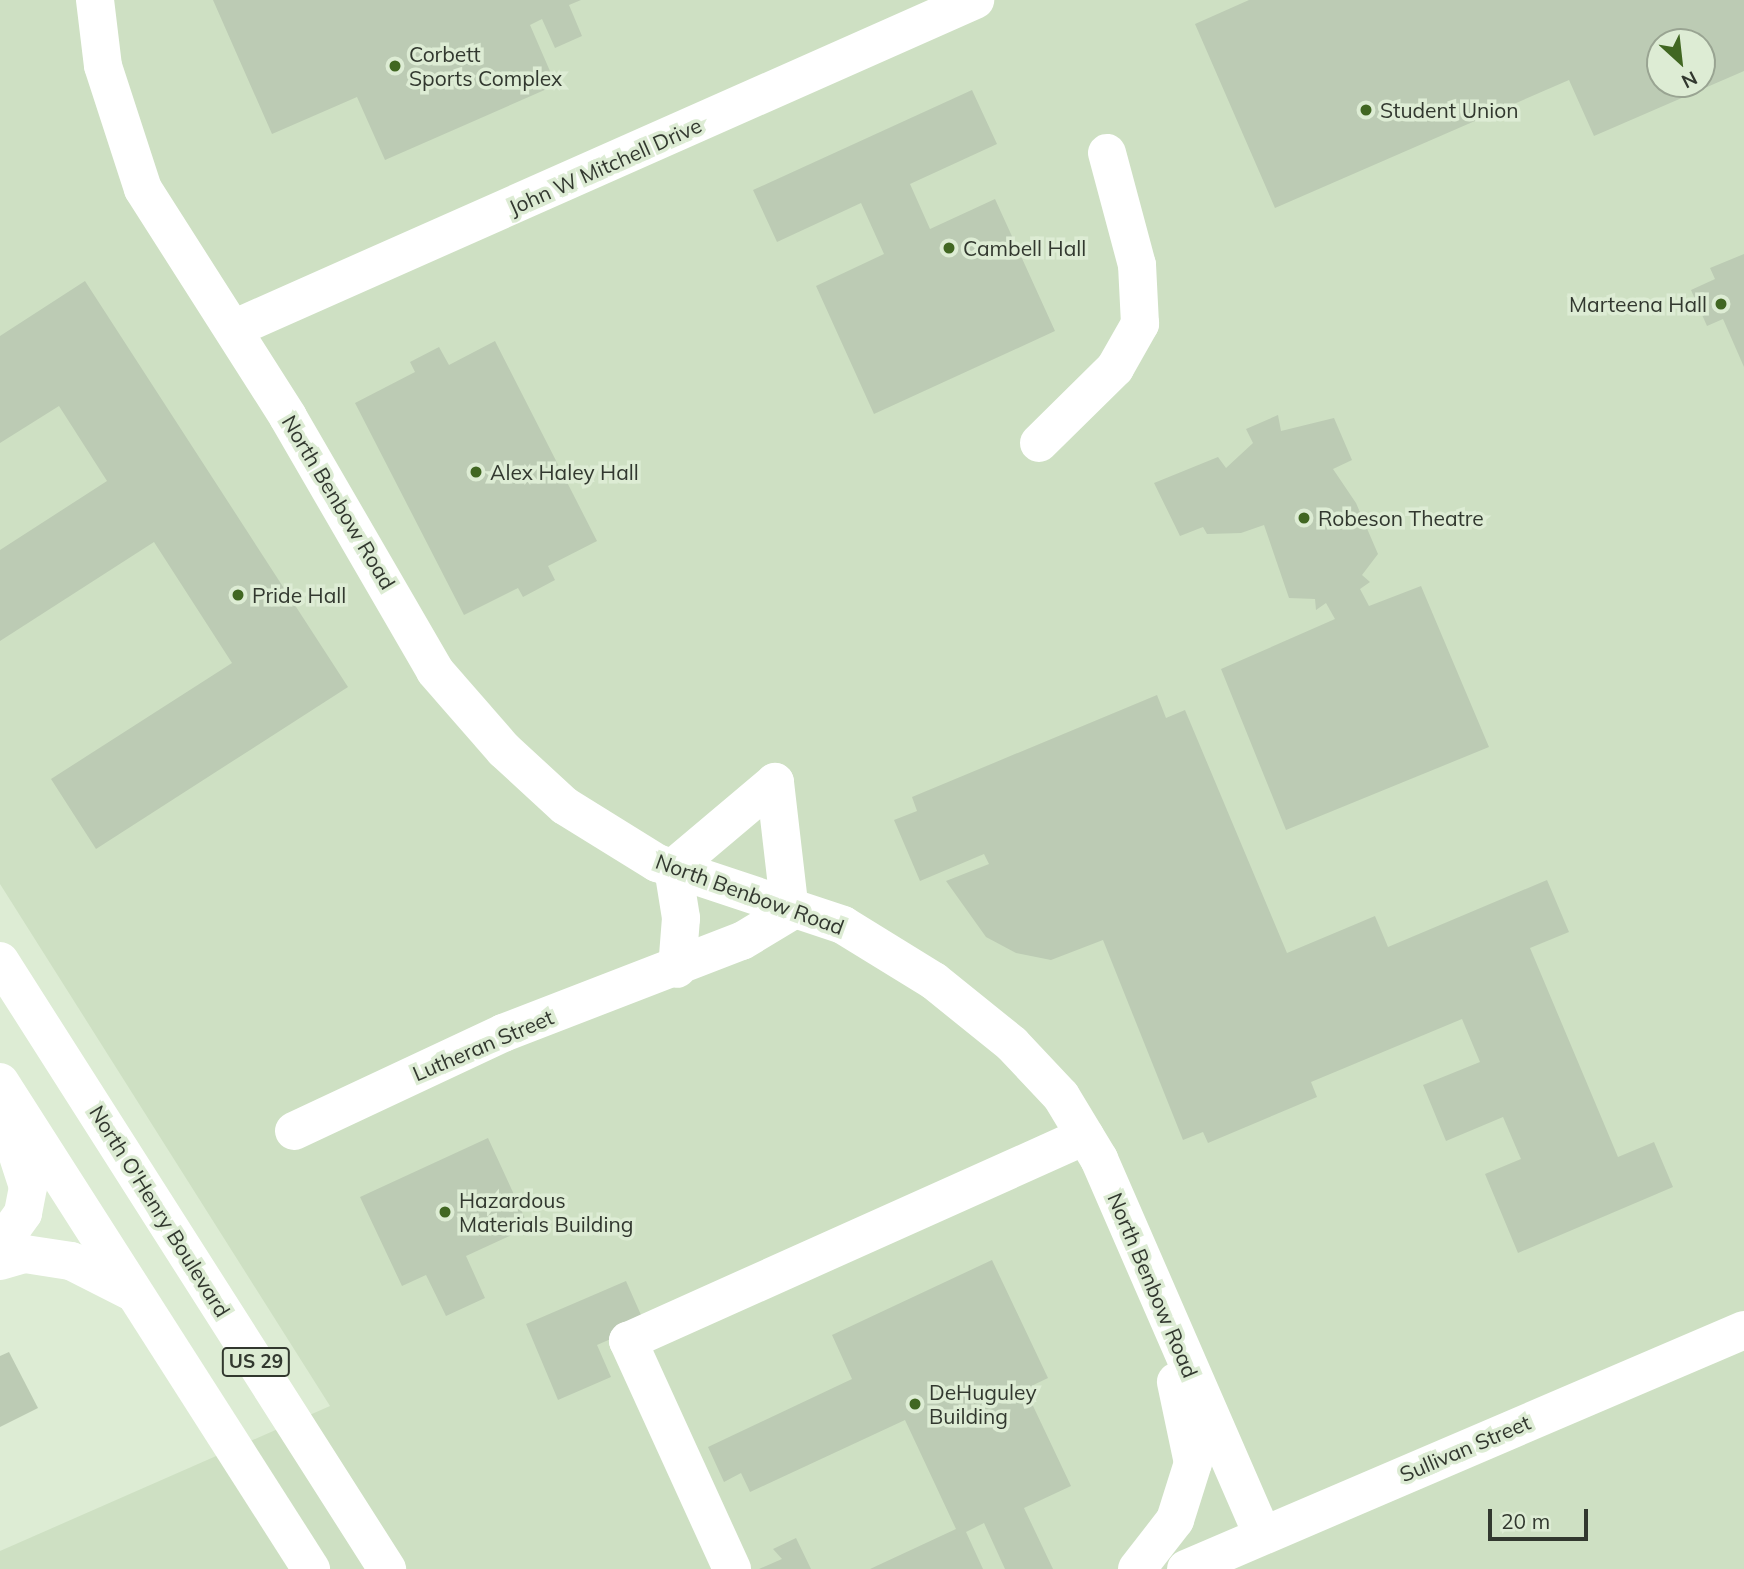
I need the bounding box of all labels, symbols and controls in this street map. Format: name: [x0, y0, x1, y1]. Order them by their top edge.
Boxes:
north arrow: [1646, 28, 1716, 98]
place label: Corbett Sports Complex: [409, 41, 562, 91]
marker: Corbett Sports Complex: [387, 58, 403, 74]
text: N: [1678, 66, 1701, 94]
place label: Student Union: [1380, 97, 1519, 123]
marker: Student Union: [1358, 102, 1374, 118]
street label: John W Mitchell Drive: [505, 112, 705, 220]
place label: Cambell Hall: [963, 235, 1086, 261]
marker: Cambell Hall: [941, 240, 957, 256]
place label: Marteena Hall: [1569, 291, 1707, 317]
marker: Marteena Hall: [1713, 296, 1729, 312]
street label: North Benbow Road: [277, 410, 401, 594]
place label: Alex Haley Hall: [490, 459, 639, 485]
marker: Alex Haley Hall: [468, 464, 484, 480]
place label: Robeson Theatre: [1318, 505, 1484, 531]
marker: Robeson Theatre: [1296, 510, 1312, 526]
place label: Pride Hall: [252, 582, 346, 608]
marker: Pride Hall: [230, 587, 246, 603]
street label: North Benbow Road: [652, 848, 848, 940]
street label: Lutheran Street: [409, 1004, 557, 1086]
street label: North O'Henry Boulevard: [84, 1101, 236, 1321]
place label: Hazardous Materials Building: [459, 1187, 633, 1237]
street label: North Benbow Road: [1103, 1189, 1203, 1381]
marker: Hazardous Materials Building: [437, 1204, 453, 1220]
road number: US 29: [221, 1346, 291, 1378]
place label: DeHuguley Building: [929, 1379, 1037, 1429]
marker: DeHuguley Building: [907, 1396, 923, 1412]
street label: Sullivan Street: [1396, 1409, 1534, 1487]
scale bar: [1492, 1496, 1592, 1540]
text: 20 m: [1501, 1508, 1550, 1534]

